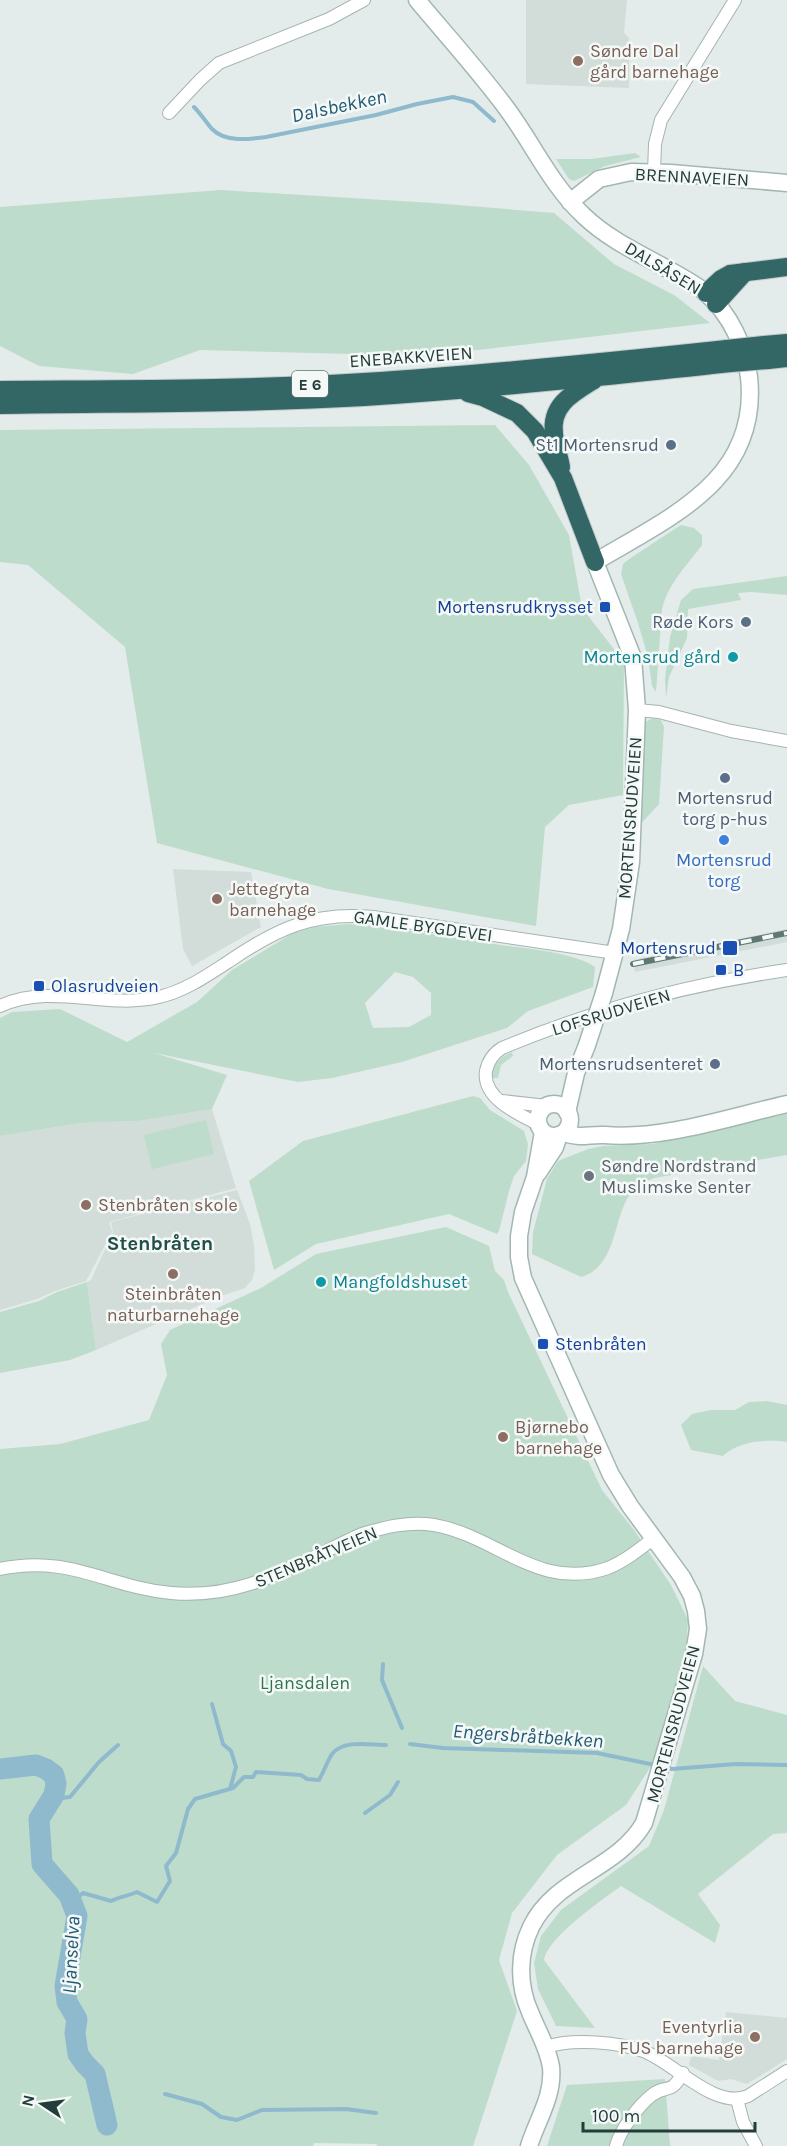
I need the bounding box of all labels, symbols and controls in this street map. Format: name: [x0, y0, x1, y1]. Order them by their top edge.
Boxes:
place label: Søndre Dal gård barnehage: [590, 40, 719, 83]
marker: Søndre Dal gård barnehage: [571, 54, 585, 68]
water label: Dalsbekken: [289, 85, 389, 127]
street label: BRENNAVEIEN: [634, 163, 750, 191]
street label: DALSÅSEN: [621, 237, 705, 299]
street label: ENEBAKKVEIEN: [349, 342, 473, 372]
road number: E 6: [292, 371, 328, 397]
place label: St1 Mortensrud: [535, 434, 659, 456]
marker: St1 Mortensrud: [664, 438, 678, 452]
place label: Mortensrudkrysset: [437, 596, 593, 618]
marker: Mortensrudkrysset: [598, 600, 612, 614]
place label: Røde Kors: [652, 611, 734, 633]
marker: Røde Kors: [739, 615, 753, 629]
place label: Mortensrud gård: [583, 646, 721, 668]
marker: Mortensrud gård: [726, 650, 740, 664]
street label: MORTENSRUDVEIEN: [613, 736, 647, 900]
marker: Mortensrud torg p-hus: [718, 771, 732, 785]
place label: Mortensrud torg p-hus: [677, 787, 773, 830]
marker: Mortensrud torg: [717, 833, 731, 847]
place label: Mortensrud torg: [676, 849, 772, 892]
place label: Jettegryta barnehage: [229, 878, 316, 921]
marker: Jettegryta barnehage: [210, 892, 224, 906]
street label: GAMLE BYGDEVEI: [352, 905, 494, 947]
place label: Mortensrud: [620, 937, 716, 959]
marker: Mortensrud: [721, 939, 739, 957]
place label: B: [733, 959, 744, 981]
marker: B: [714, 963, 728, 977]
place label: Olasrudveien: [51, 975, 159, 997]
marker: Olasrudveien: [32, 979, 46, 993]
street label: LOFSRUDVEIEN: [549, 984, 673, 1040]
place label: Mortensrudsenteret: [539, 1053, 703, 1075]
marker: Mortensrudsenteret: [708, 1057, 722, 1071]
place label: Søndre Nordstrand Muslimske Senter: [601, 1155, 757, 1198]
marker: Søndre Nordstrand Muslimske Senter: [582, 1169, 596, 1183]
place label: Stenbråten skole: [98, 1194, 238, 1216]
marker: Stenbråten skole: [79, 1198, 93, 1212]
district label: Stenbråten: [107, 1232, 213, 1255]
marker: Steinbråten naturbarnehage: [166, 1267, 180, 1281]
place label: Mangfoldshuset: [333, 1271, 468, 1293]
marker: Mangfoldshuset: [314, 1275, 328, 1289]
place label: Steinbråten naturbarnehage: [107, 1283, 239, 1326]
place label: Stenbråten: [555, 1333, 647, 1355]
marker: Stenbråten: [536, 1337, 550, 1351]
place label: Bjørnebo barnehage: [515, 1416, 602, 1459]
marker: Bjørnebo barnehage: [496, 1430, 510, 1444]
street label: STENBRÅTVEIEN: [251, 1521, 381, 1593]
street label: MORTENSRUDVEIEN: [641, 1643, 705, 1805]
park label: Ljansdalen: [260, 1672, 350, 1694]
water label: Engersbråtbekken: [452, 1719, 604, 1753]
water label: Ljanselva: [57, 1915, 85, 1995]
place label: Eventyrlia FUS barnehage: [619, 2016, 743, 2059]
marker: Eventyrlia FUS barnehage: [748, 2030, 762, 2044]
north arrow: [12, 2074, 72, 2134]
text: N: [17, 2093, 38, 2108]
scale bar: [583, 2095, 756, 2133]
text: 100 m: [592, 2105, 640, 2127]

